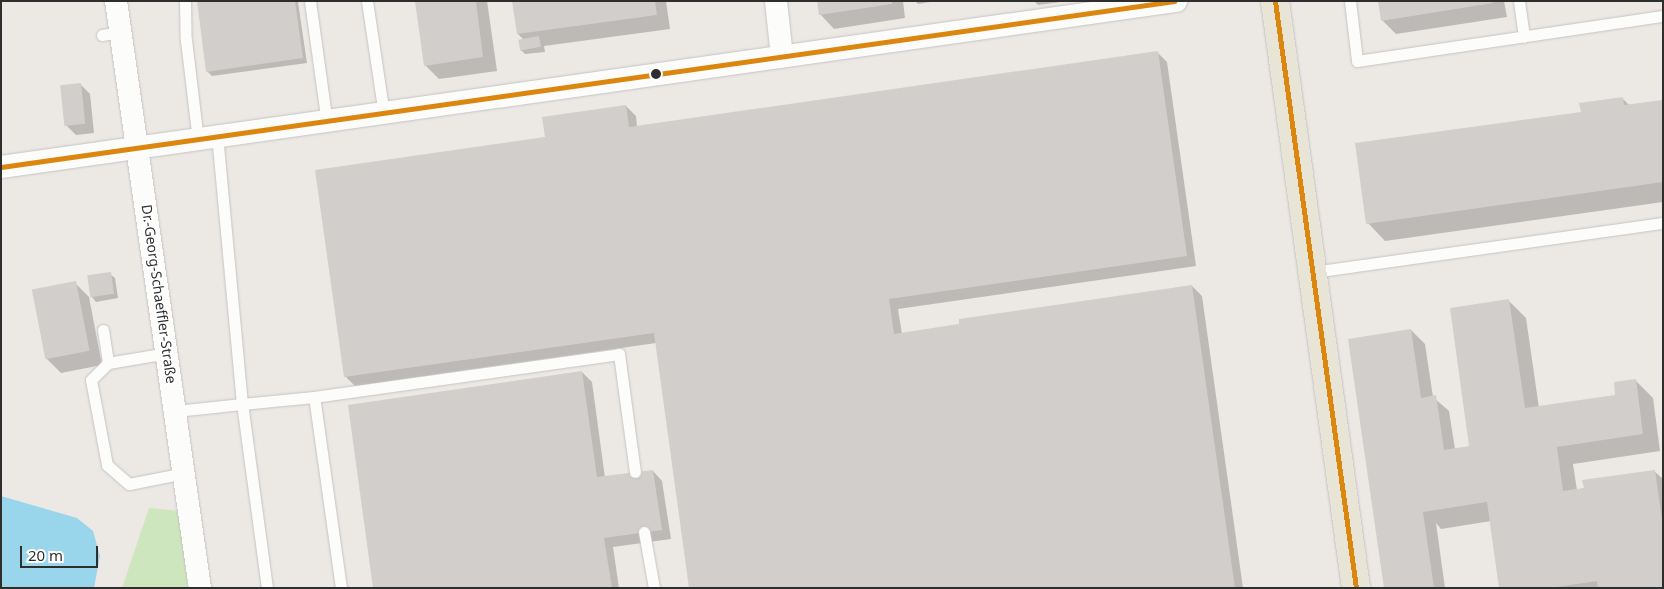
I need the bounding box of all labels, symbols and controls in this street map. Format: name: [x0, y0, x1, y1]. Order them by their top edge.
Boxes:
unlabelled marker: [651, 69, 661, 79]
street label: Dr.-Georg-Schaeffler-Straße: [138, 204, 180, 384]
scale bar: [22, 536, 100, 568]
text: 20 m: [28, 545, 63, 565]

